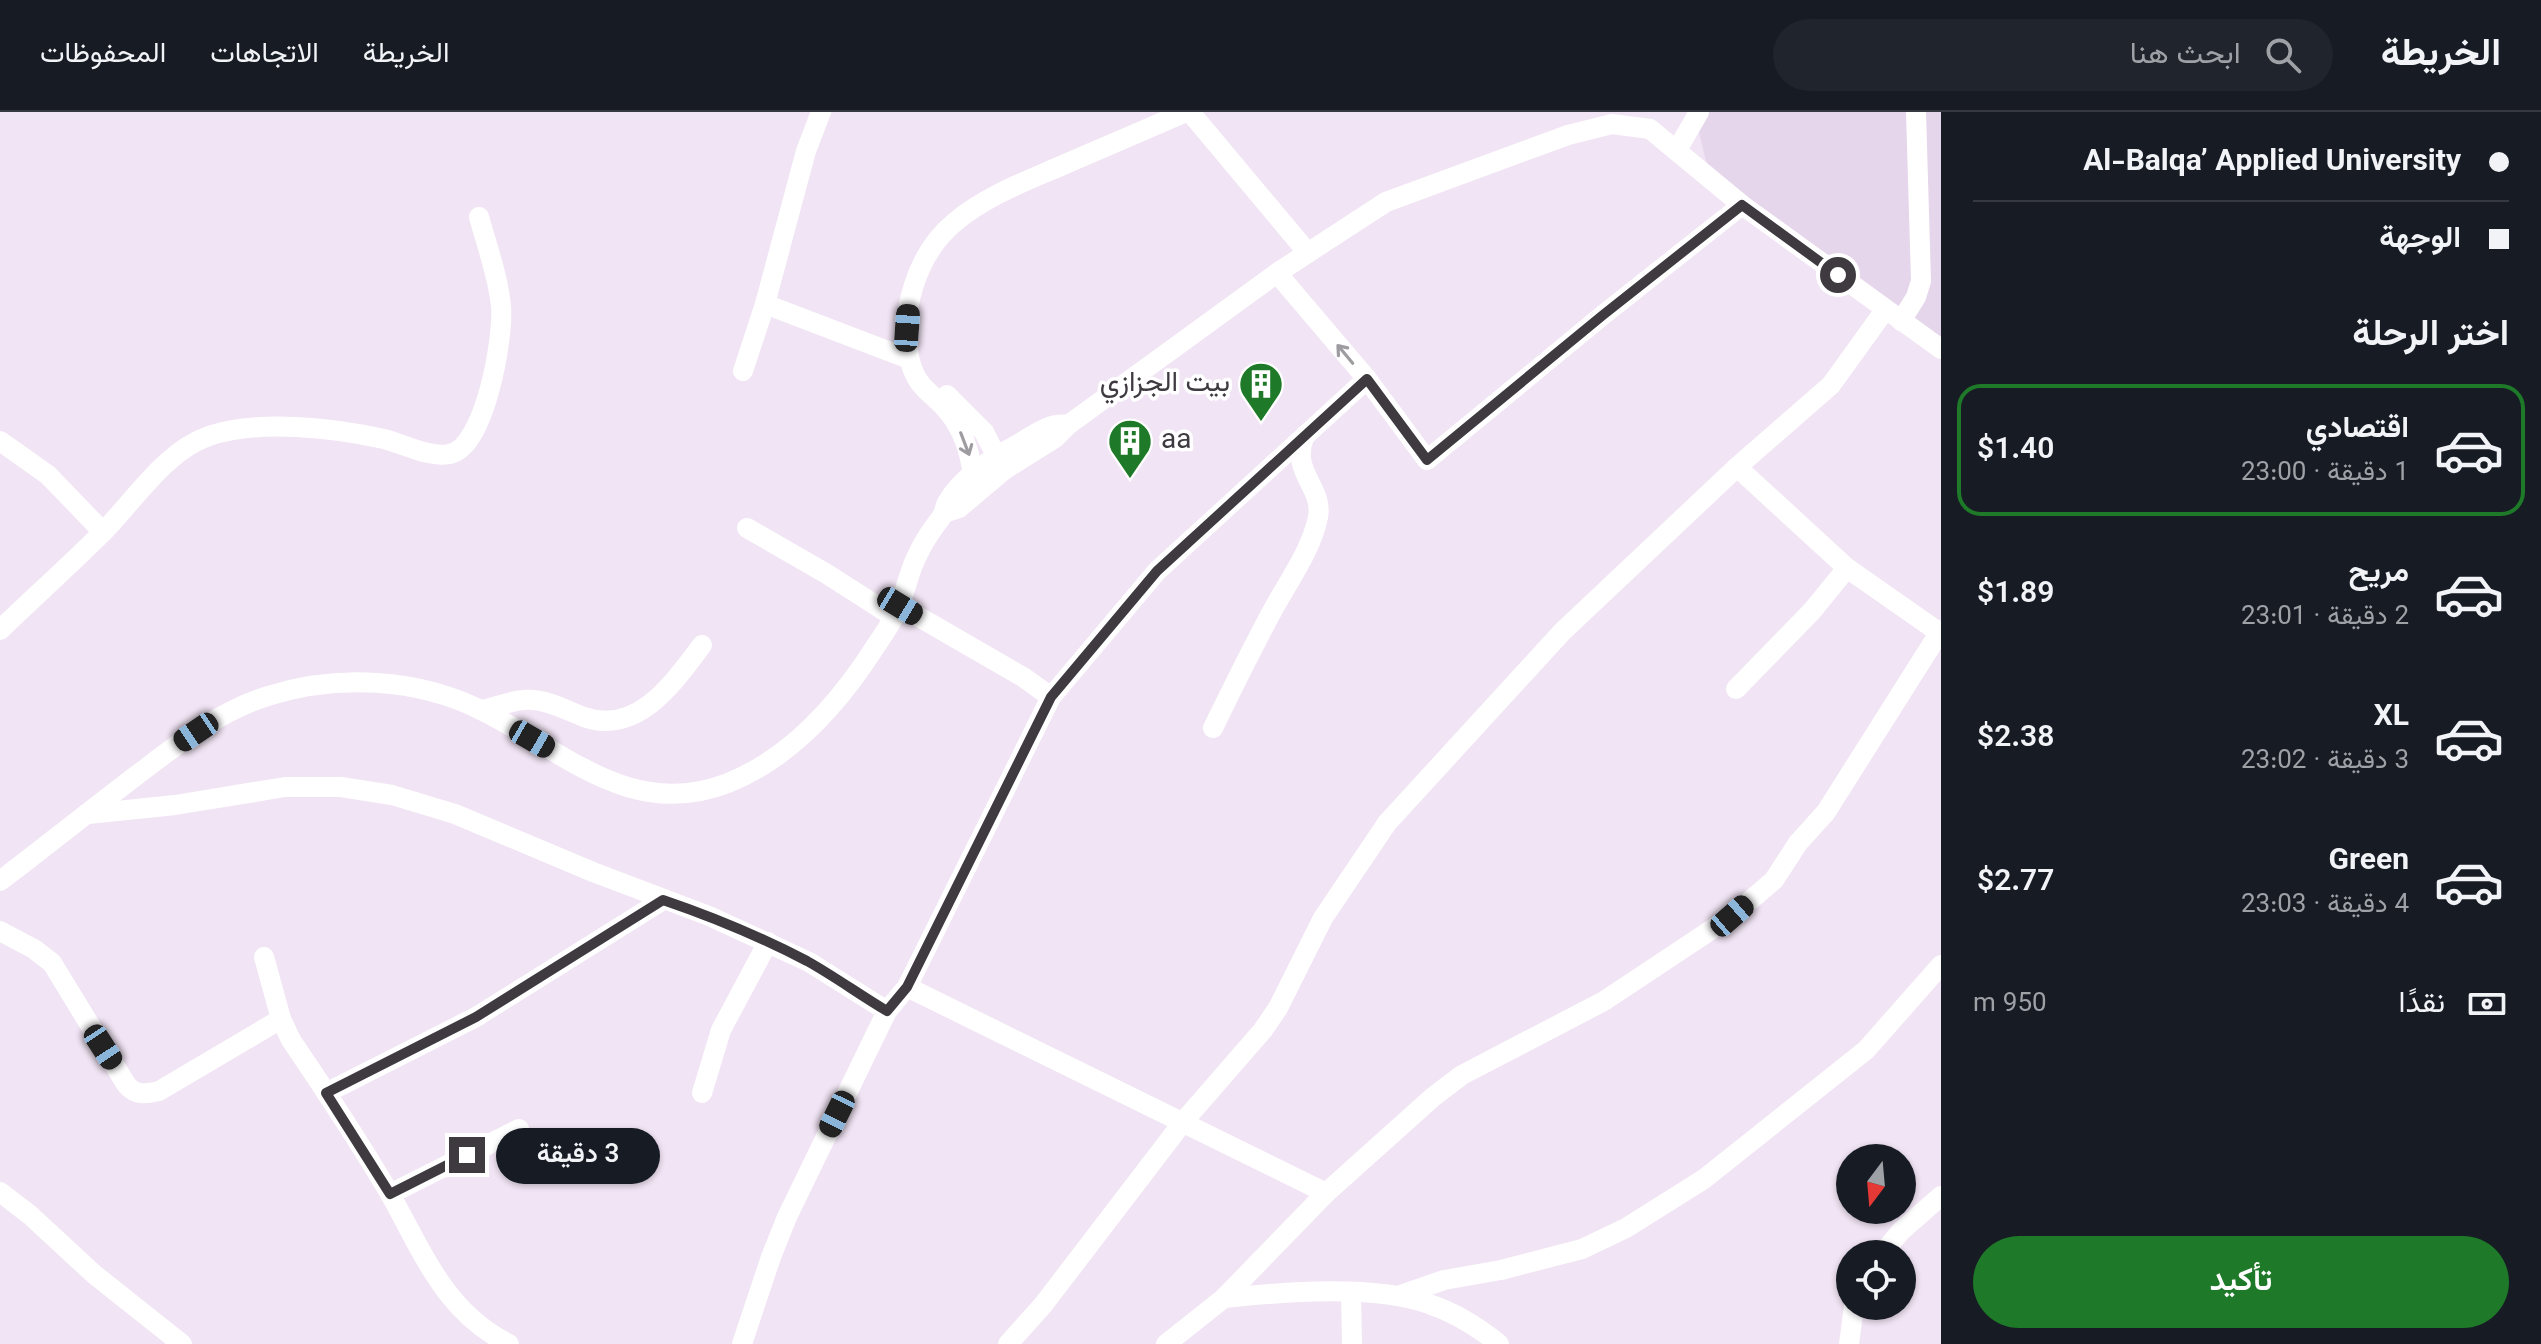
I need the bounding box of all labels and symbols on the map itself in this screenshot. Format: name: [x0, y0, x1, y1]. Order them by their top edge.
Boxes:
route start: [1820, 257, 1856, 293]
car: [893, 303, 921, 353]
one-way arrow: [1336, 344, 1354, 364]
building icon: بيت الجزازي: [1237, 360, 1285, 423]
place label: بيت الجزازي: [1100, 362, 1230, 406]
building icon: aa: [1106, 417, 1154, 480]
place label: aa: [1161, 419, 1191, 463]
one-way arrow: [959, 431, 973, 456]
car: [873, 583, 927, 629]
car: [169, 709, 223, 755]
car: [505, 717, 559, 761]
car: [1706, 891, 1758, 941]
car: [80, 1020, 126, 1074]
car: [816, 1087, 858, 1141]
callout: 3 دقيقة: [495, 1127, 659, 1183]
route end: [449, 1137, 485, 1173]
north arrow: [1836, 1144, 1916, 1224]

